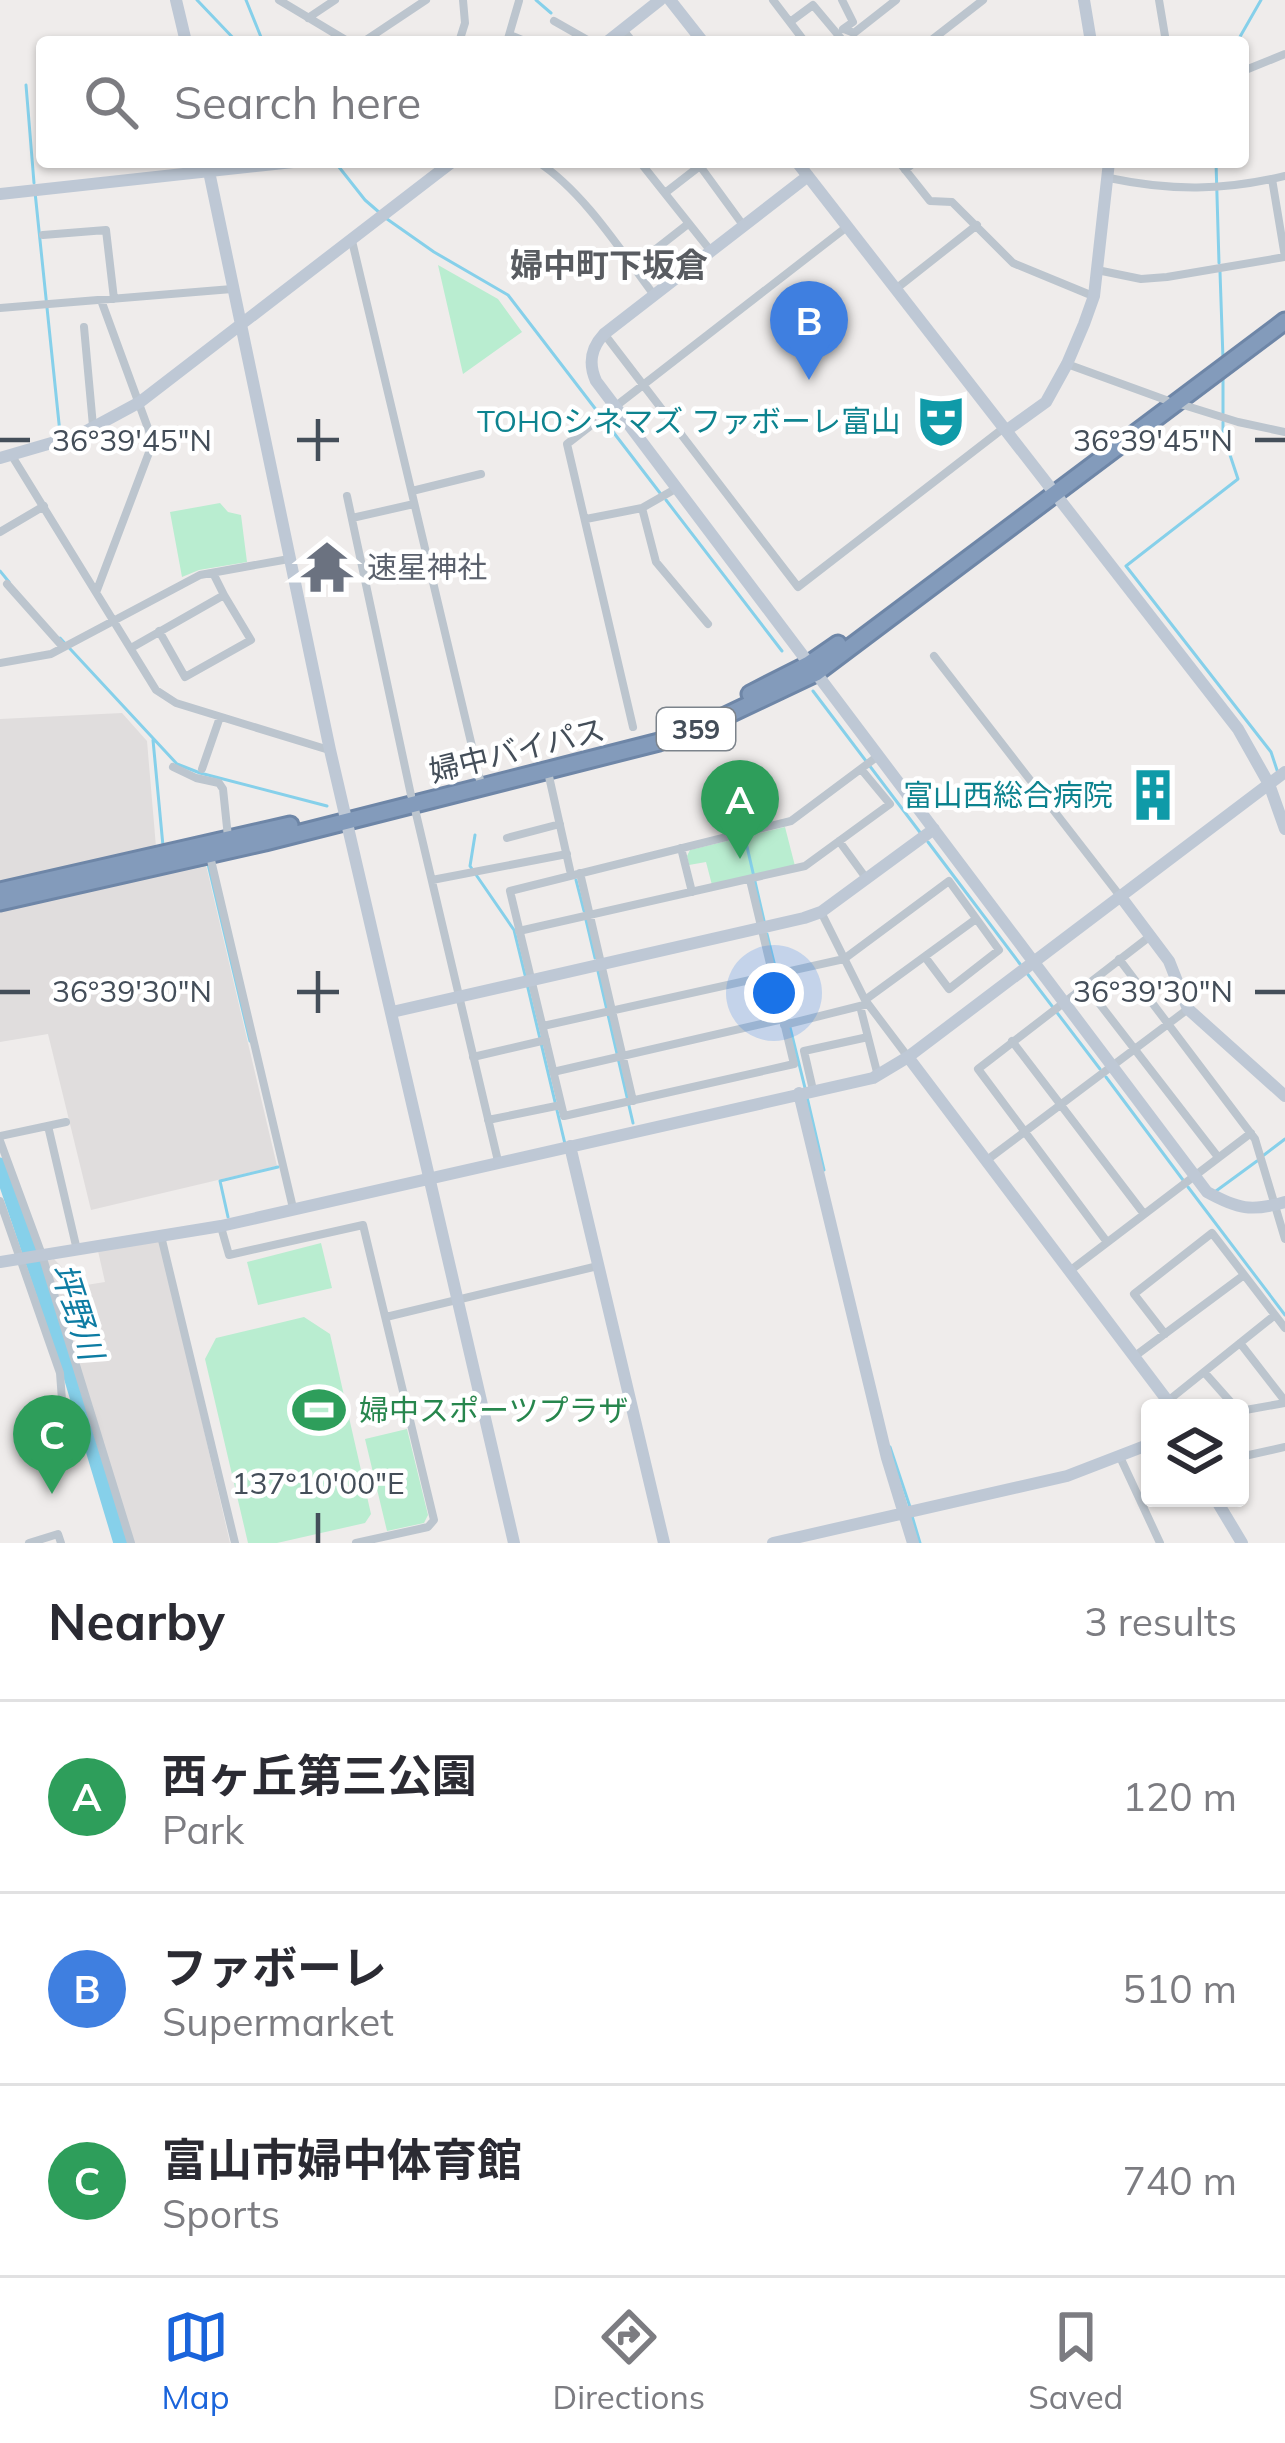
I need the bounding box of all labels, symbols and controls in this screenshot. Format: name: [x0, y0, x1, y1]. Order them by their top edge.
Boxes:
search box: [36, 36, 1249, 168]
icon: search: [78, 69, 144, 135]
text: Search here: [174, 74, 421, 130]
district label: 婦中町下坂倉: [510, 244, 708, 285]
pin: B: [770, 281, 848, 380]
theatre icon: TOHOシネマズ ファボーレ富山: [912, 392, 970, 450]
place label: TOHOシネマズ ファボーレ富山: [477, 402, 901, 440]
text: 36°39'45"N: [52, 421, 212, 459]
text: 36°39'45"N: [1073, 421, 1233, 459]
temple icon: 速星神社: [298, 538, 356, 596]
place label: 速星神社: [367, 548, 487, 586]
road number: 359: [657, 708, 735, 750]
street label: 婦中バイパス: [425, 710, 609, 790]
pin: A: [701, 760, 779, 859]
building icon: 富山西総合病院: [1124, 766, 1182, 824]
place label: 富山西総合病院: [903, 776, 1113, 814]
your location: [744, 963, 804, 1023]
text: 36°39'30"N: [52, 972, 212, 1010]
text: 36°39'30"N: [1073, 972, 1233, 1010]
water label: 坪野川: [43, 1258, 114, 1367]
sports icon: 婦中スポーツプラザ: [290, 1381, 348, 1439]
place label: 婦中スポーツプラザ: [359, 1391, 628, 1429]
pin: C: [13, 1395, 91, 1494]
map controls: [1141, 1399, 1249, 1507]
button: layers: [1141, 1399, 1249, 1507]
text: 137°10'00"E: [231, 1464, 405, 1502]
text: Nearby: [48, 1589, 225, 1653]
text: 3 results: [1084, 1597, 1237, 1646]
text: 西ヶ丘第三公園: [162, 1747, 477, 1803]
text: A: [72, 1772, 102, 1821]
text: 120 m: [1122, 1772, 1237, 1821]
text: Park: [162, 1805, 244, 1854]
text: ファボーレ: [162, 1939, 387, 1995]
text: B: [74, 1964, 100, 2013]
text: 510 m: [1122, 1964, 1237, 2013]
text: Supermarket: [162, 1997, 394, 2046]
text: 富山市婦中体育館: [162, 2131, 522, 2187]
text: C: [74, 2156, 100, 2205]
text: 740 m: [1122, 2156, 1237, 2205]
text: Sports: [162, 2189, 280, 2238]
tab: Map: [162, 2304, 229, 2417]
tab: Directions: [553, 2304, 705, 2417]
tab: Saved: [1028, 2304, 1123, 2417]

